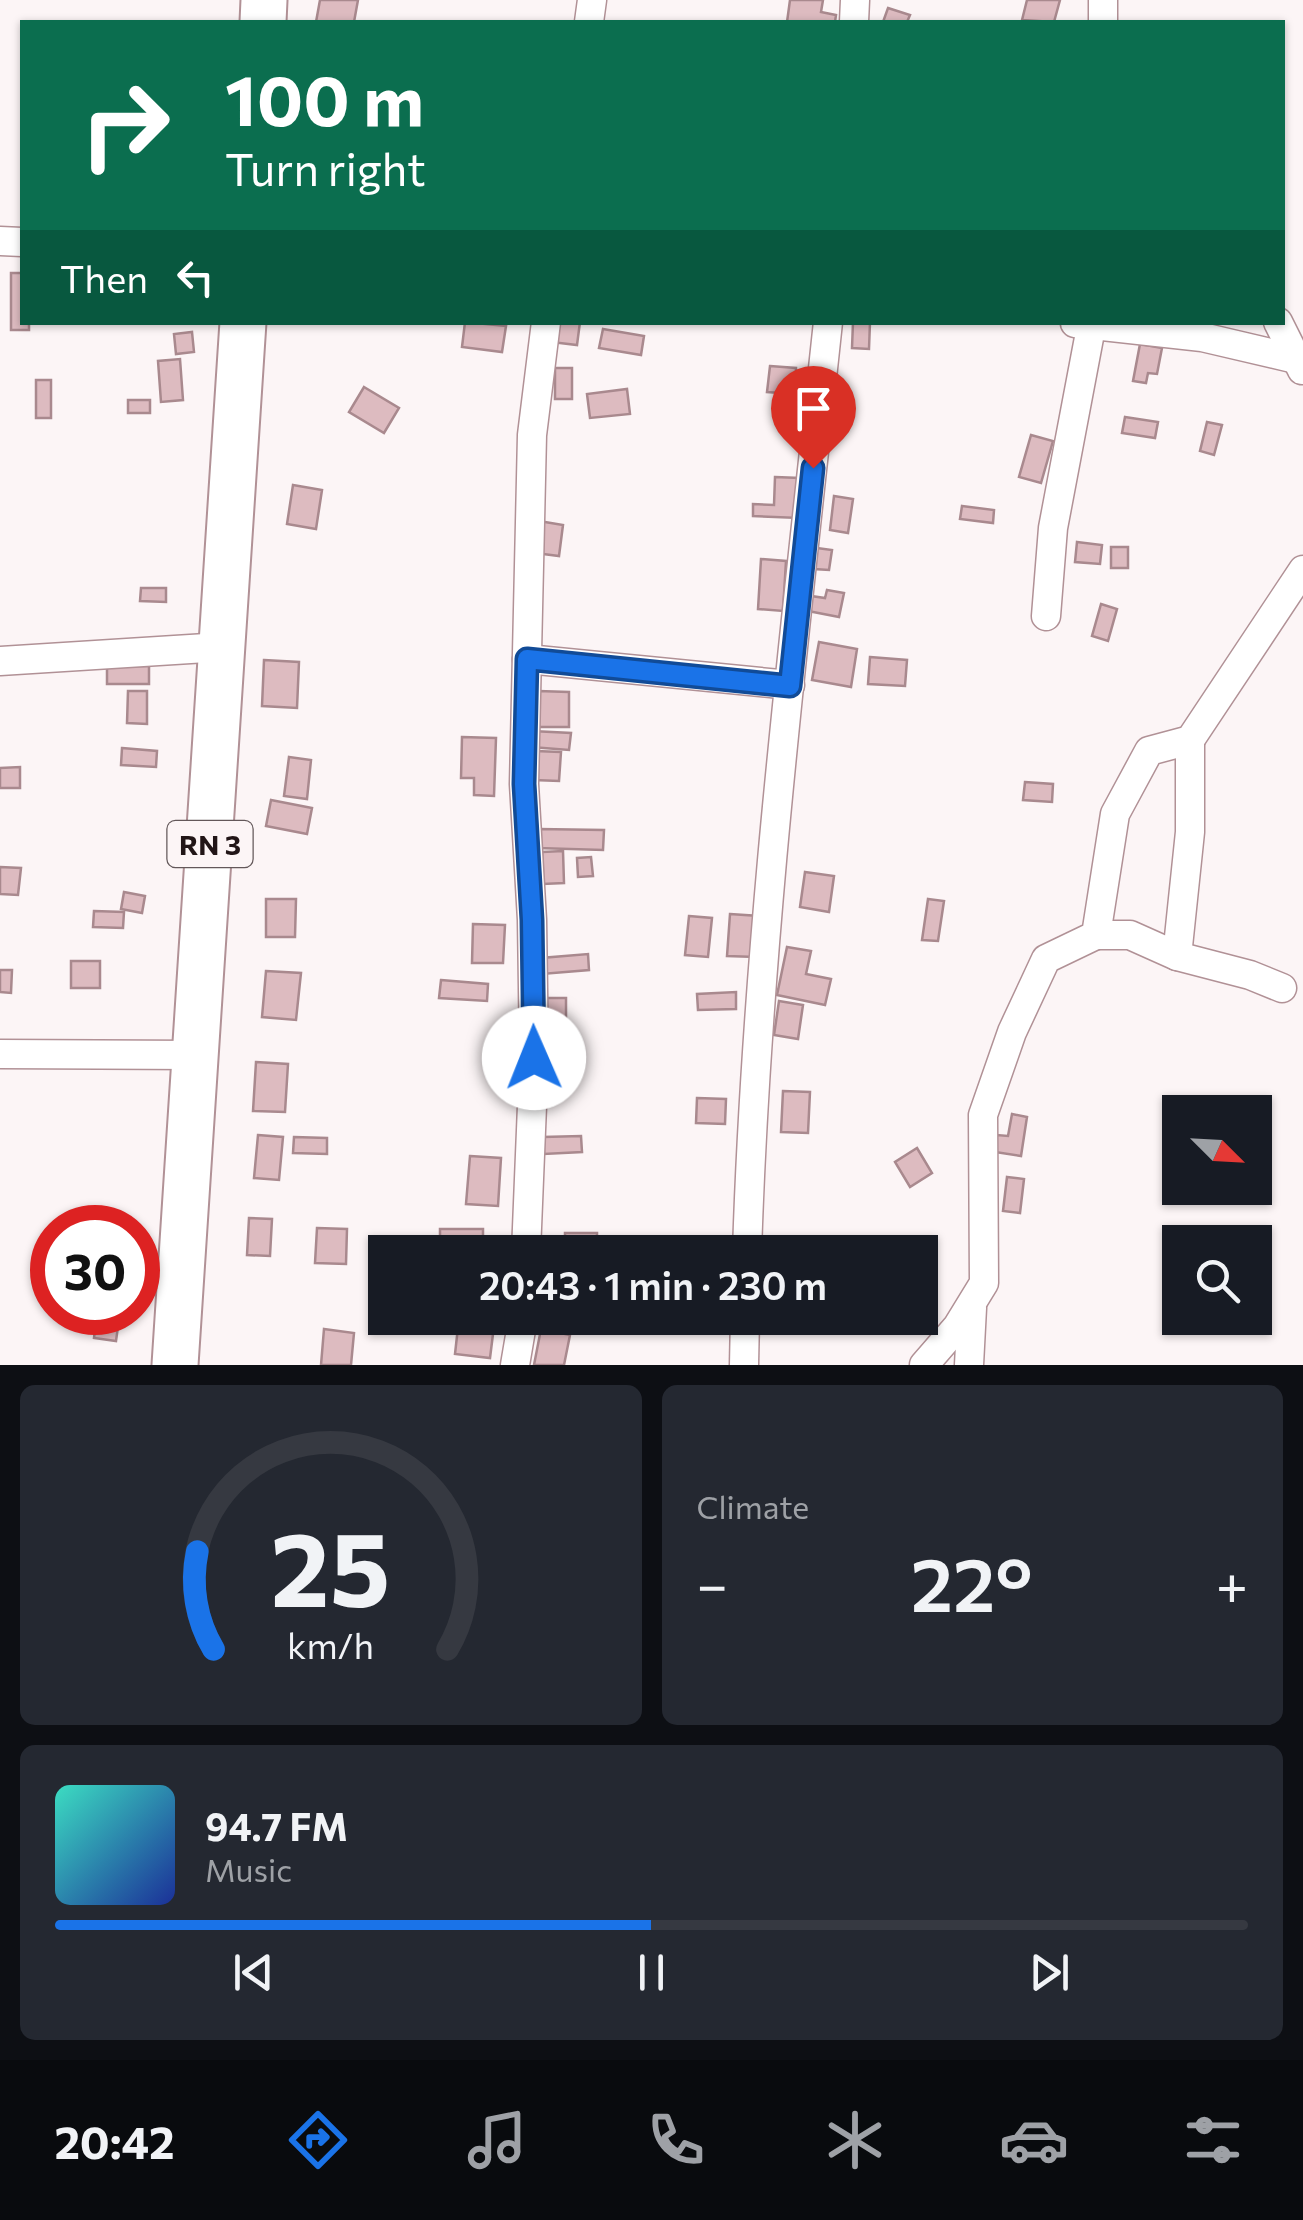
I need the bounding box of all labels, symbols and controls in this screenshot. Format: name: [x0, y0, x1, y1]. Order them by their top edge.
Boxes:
text: 100 m: [225, 55, 424, 140]
icon: right: [60, 60, 190, 190]
text: Turn right: [225, 140, 426, 195]
icon: left: [168, 250, 223, 305]
text: Then: [60, 254, 148, 301]
pin: [771, 366, 856, 469]
icon: arrive: [786, 381, 841, 436]
road number: RN 3: [168, 821, 252, 867]
position arrow: [482, 1006, 586, 1110]
north arrow: [1162, 1095, 1272, 1205]
map controls: [1162, 1095, 1272, 1335]
speed limit sign: 30: [30, 1205, 160, 1335]
button: search: [1162, 1225, 1272, 1335]
text: 20:43 · 1 min · 230 m: [479, 1261, 827, 1308]
text: Climate: [697, 1486, 809, 1526]
text: 25: [271, 1501, 391, 1628]
text: 22°: [911, 1536, 1033, 1627]
text: −: [697, 1549, 728, 1616]
text: +: [1216, 1549, 1248, 1616]
text: km/h: [287, 1623, 374, 1666]
text: 94.7 FM: [205, 1802, 348, 1849]
text: Music: [205, 1849, 292, 1889]
icon: previous: [226, 1945, 281, 2000]
icon: pause: [624, 1945, 679, 2000]
icon: next: [1022, 1945, 1077, 2000]
icon: directions: [283, 2105, 353, 2175]
icon: music: [462, 2105, 532, 2175]
icon: phone: [641, 2105, 711, 2175]
icon: climate: [820, 2105, 890, 2175]
icon: car: [999, 2105, 1069, 2175]
icon: filters: [1178, 2105, 1248, 2175]
text: 20:42: [54, 2113, 175, 2168]

